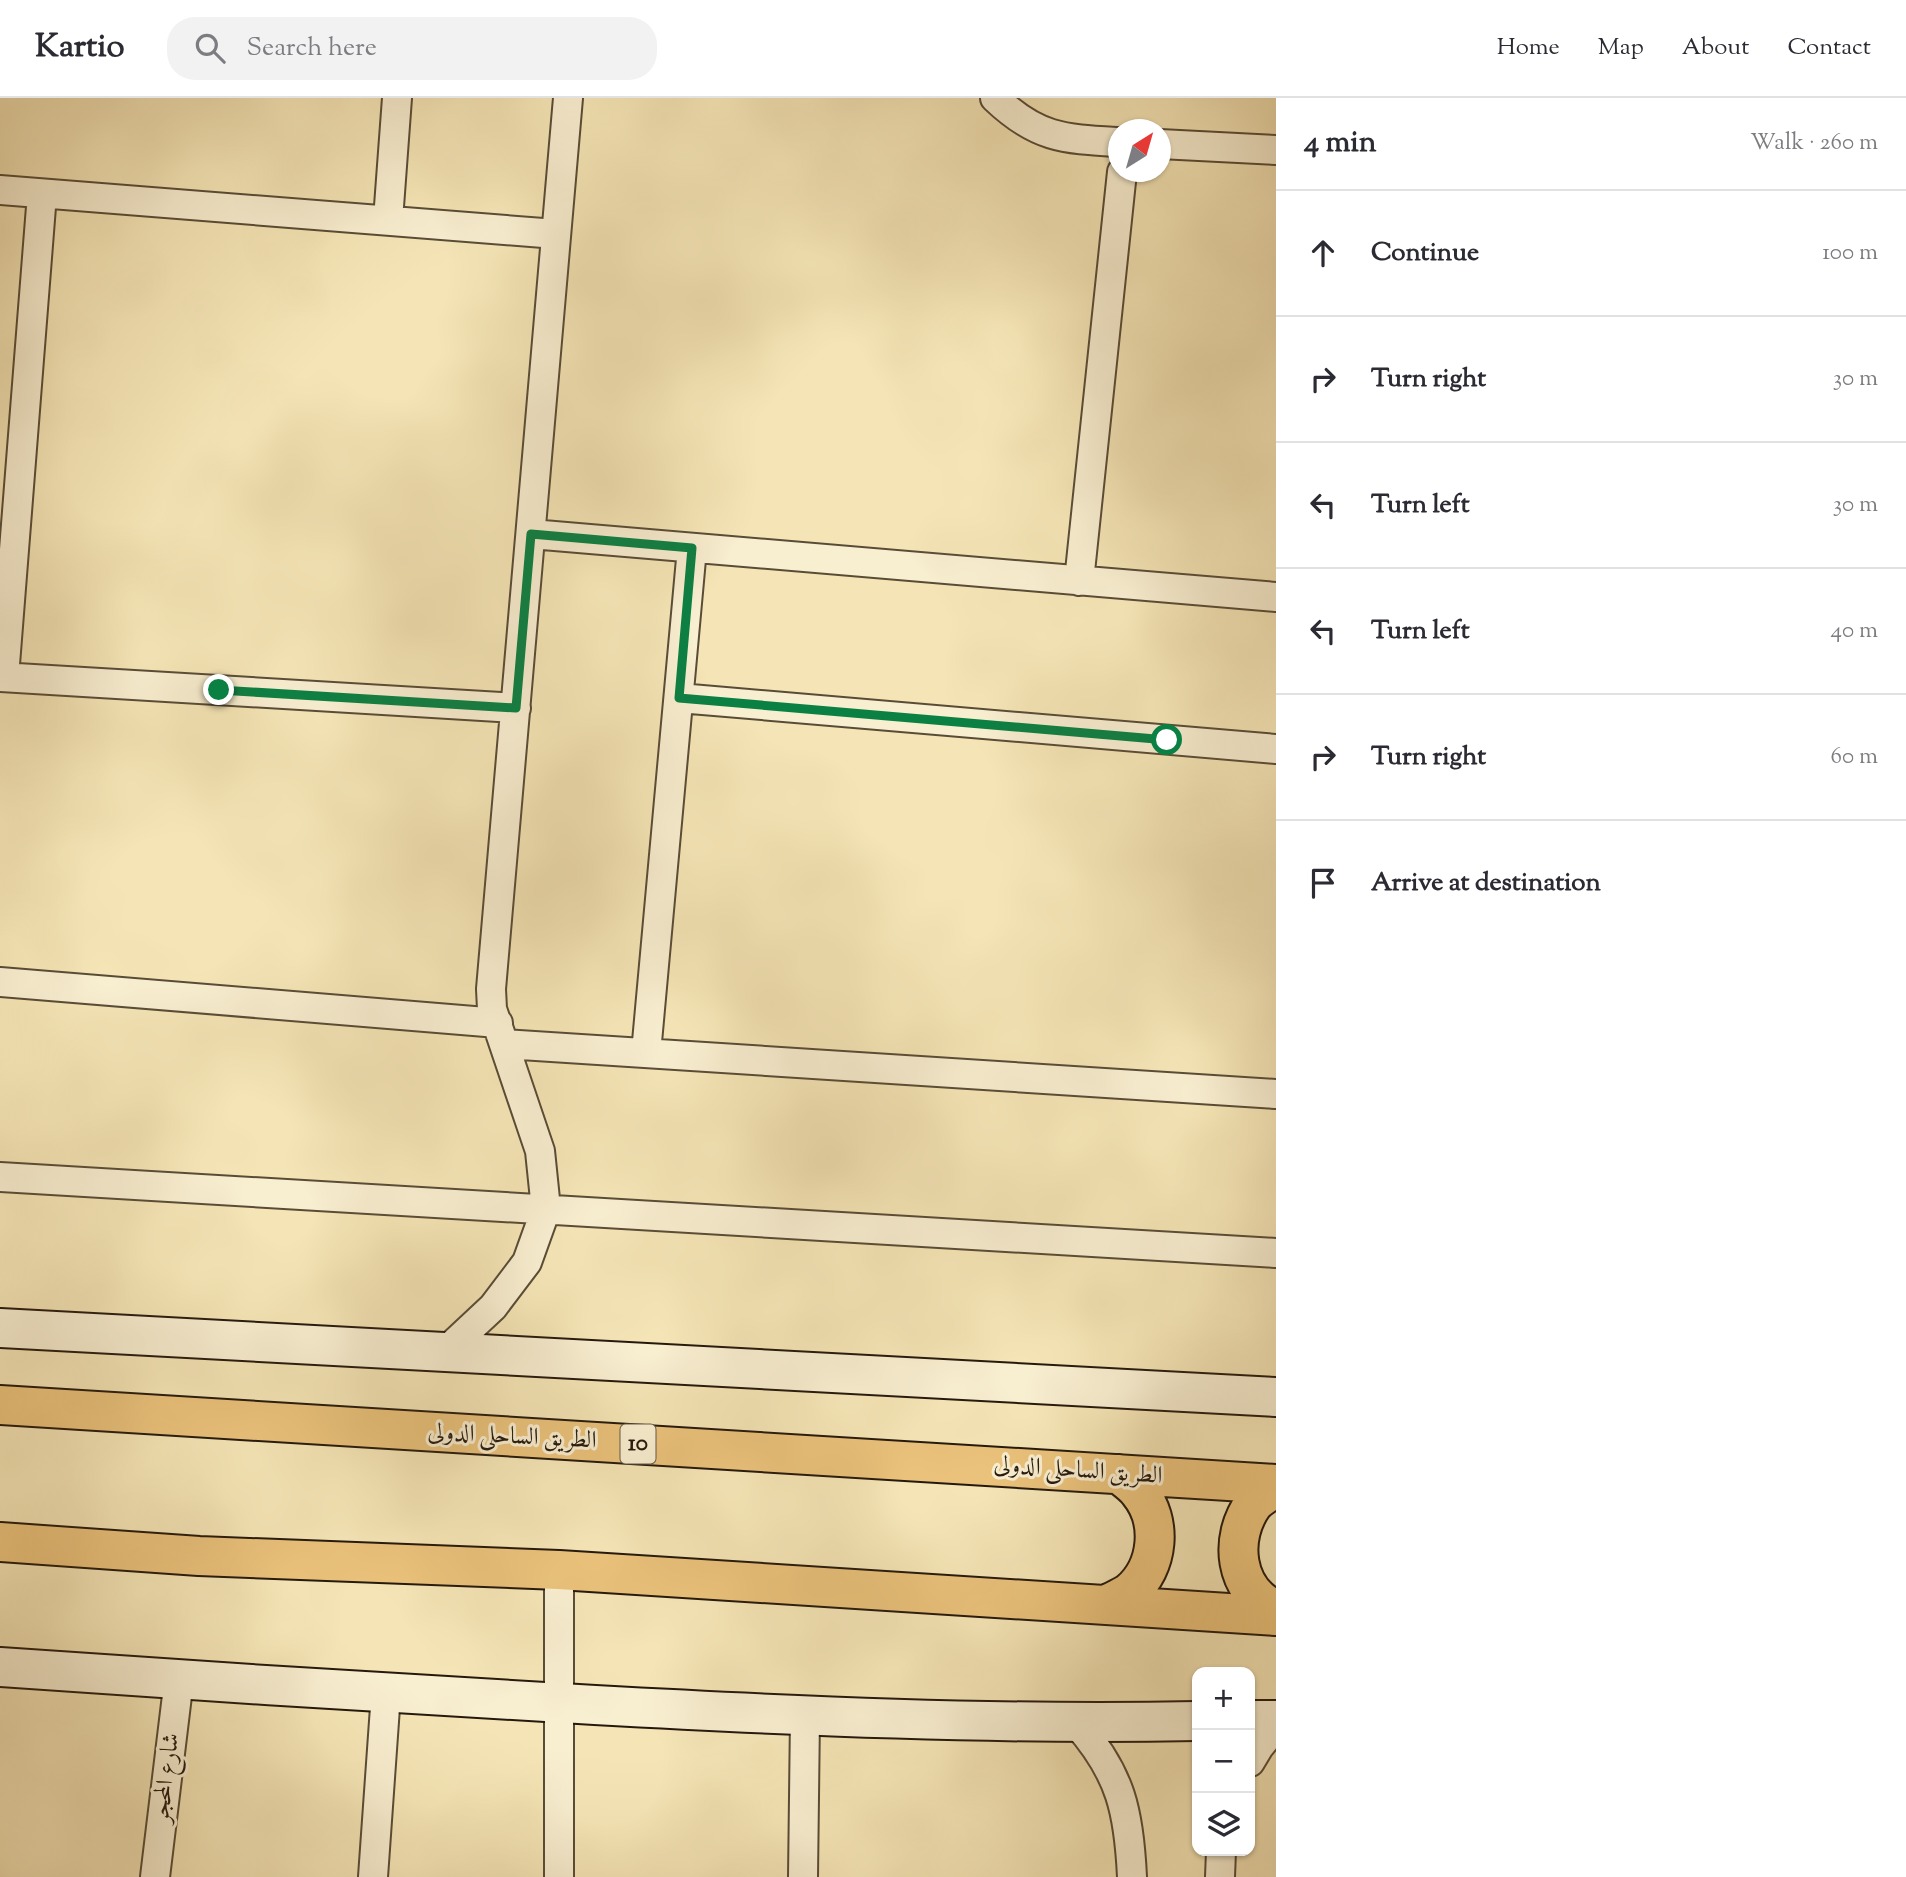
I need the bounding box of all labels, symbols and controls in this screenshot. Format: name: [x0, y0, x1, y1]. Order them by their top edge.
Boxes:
search box: [167, 17, 657, 80]
text: Kartio: [35, 24, 125, 72]
icon: search: [191, 29, 229, 67]
text: Search here: [247, 30, 377, 67]
text: Home: [1497, 31, 1560, 65]
text: Map: [1598, 31, 1644, 65]
text: About: [1682, 31, 1749, 65]
text: Contact: [1787, 31, 1871, 65]
north arrow: [1108, 119, 1171, 182]
text: 4 min: [1304, 122, 1377, 165]
text: Walk · 260 m: [1750, 127, 1878, 160]
icon: ahead: [1304, 234, 1342, 272]
text: Continue: [1371, 235, 1479, 272]
text: 100 m: [1822, 237, 1878, 270]
icon: right: [1304, 360, 1342, 398]
text: Turn right: [1371, 361, 1486, 398]
text: 30 m: [1833, 363, 1878, 396]
icon: left: [1304, 486, 1342, 524]
text: Turn left: [1371, 487, 1470, 524]
text: 30 m: [1833, 489, 1878, 522]
icon: left: [1304, 612, 1342, 650]
text: Turn left: [1371, 613, 1470, 650]
text: 40 m: [1831, 615, 1878, 648]
route end: [203, 674, 234, 705]
route start: [1151, 724, 1182, 755]
icon: right: [1304, 738, 1342, 776]
text: Turn right: [1371, 739, 1486, 776]
text: 60 m: [1830, 741, 1878, 774]
icon: arrive: [1304, 864, 1342, 902]
text: Arrive at destination: [1371, 865, 1601, 902]
street label: الطريق الساحلى الدولى: [427, 1416, 597, 1458]
road number: 10: [620, 1424, 656, 1464]
street label: الطريق الساحلى الدولى: [992, 1448, 1164, 1494]
map controls: [1192, 1667, 1255, 1856]
button: +: [1192, 1667, 1255, 1730]
button: −: [1192, 1730, 1255, 1793]
street label: شارع المحجر: [144, 1731, 190, 1828]
button: layers: [1192, 1793, 1255, 1856]

